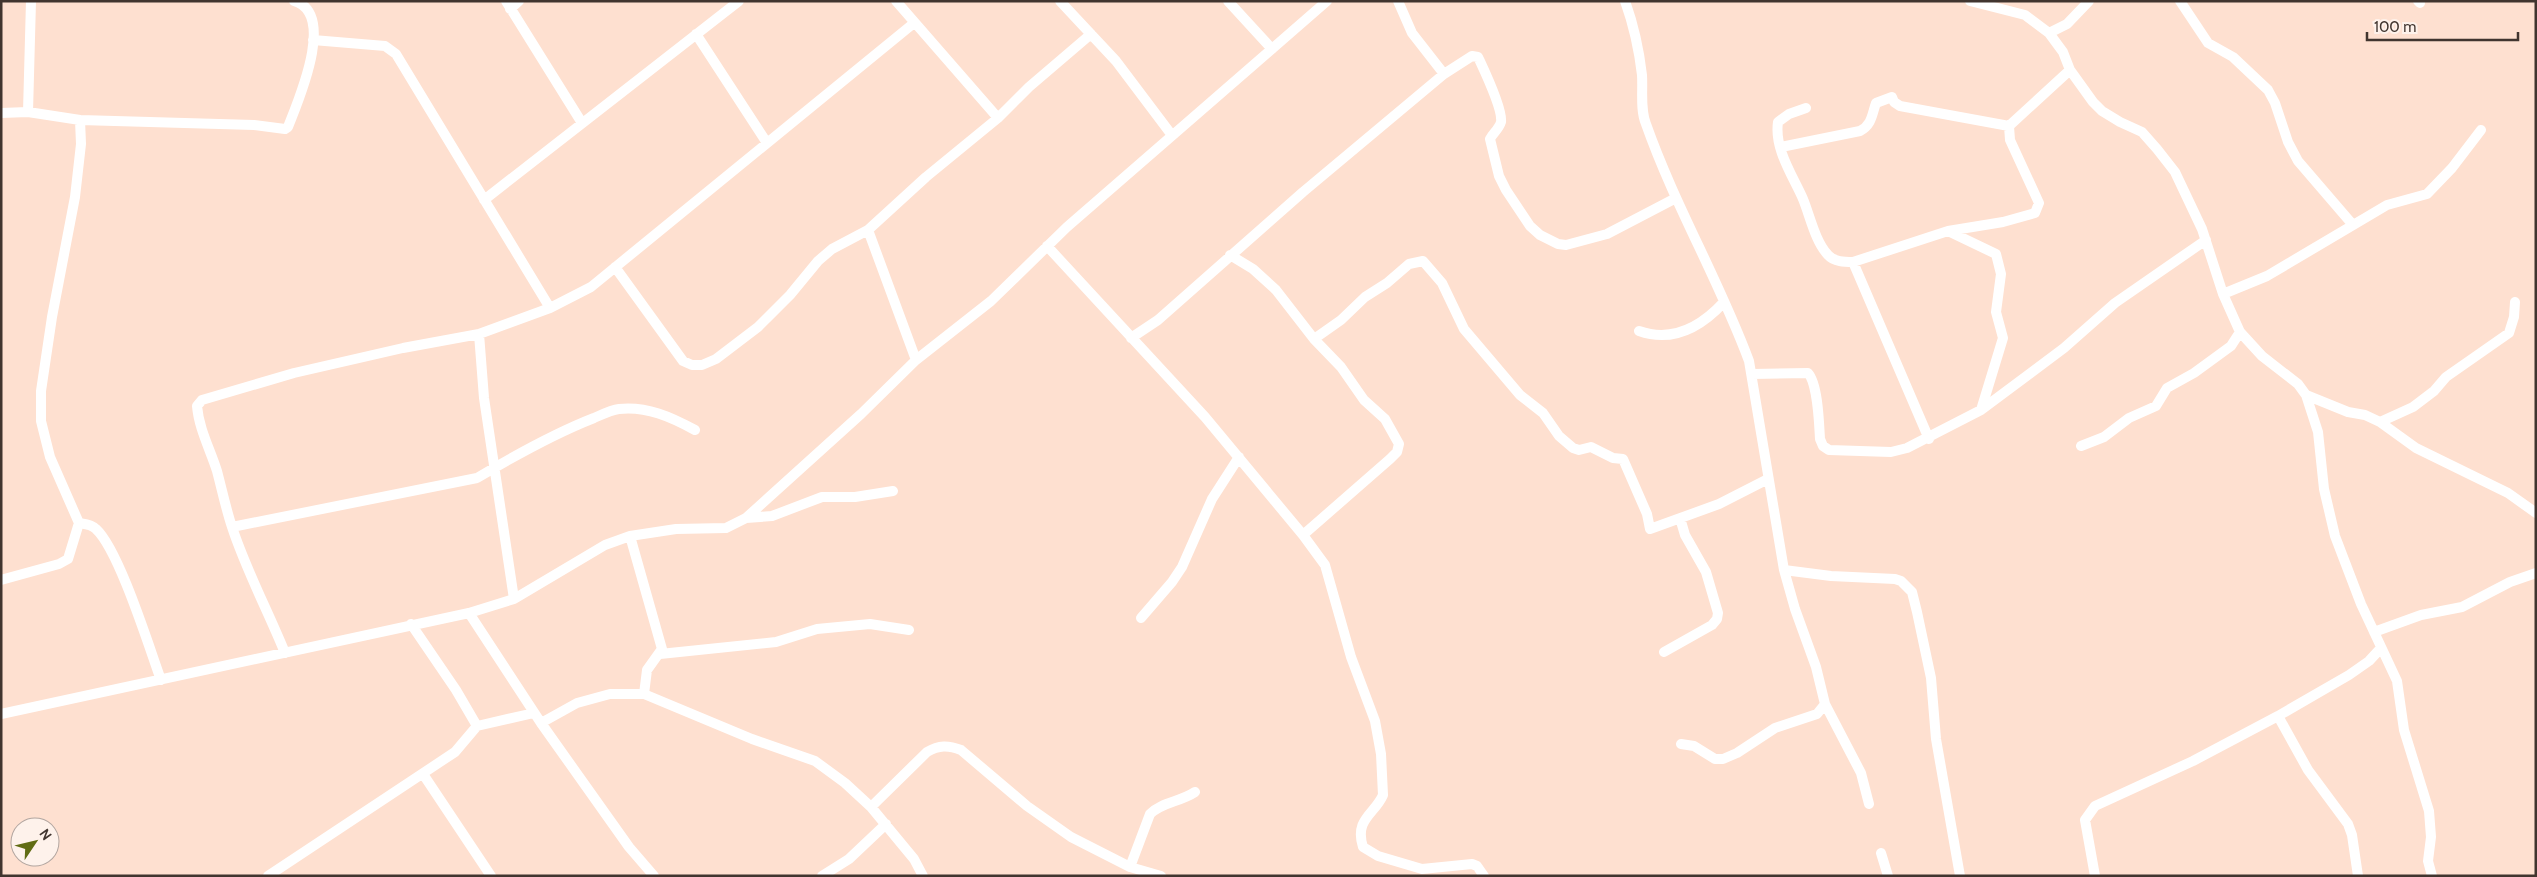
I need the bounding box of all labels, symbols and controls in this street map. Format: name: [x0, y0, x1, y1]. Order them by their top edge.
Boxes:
scale bar: [2367, 10, 2518, 42]
text: 100 m: [2374, 18, 2416, 36]
north arrow: [10, 817, 60, 867]
text: N: [35, 825, 56, 844]

